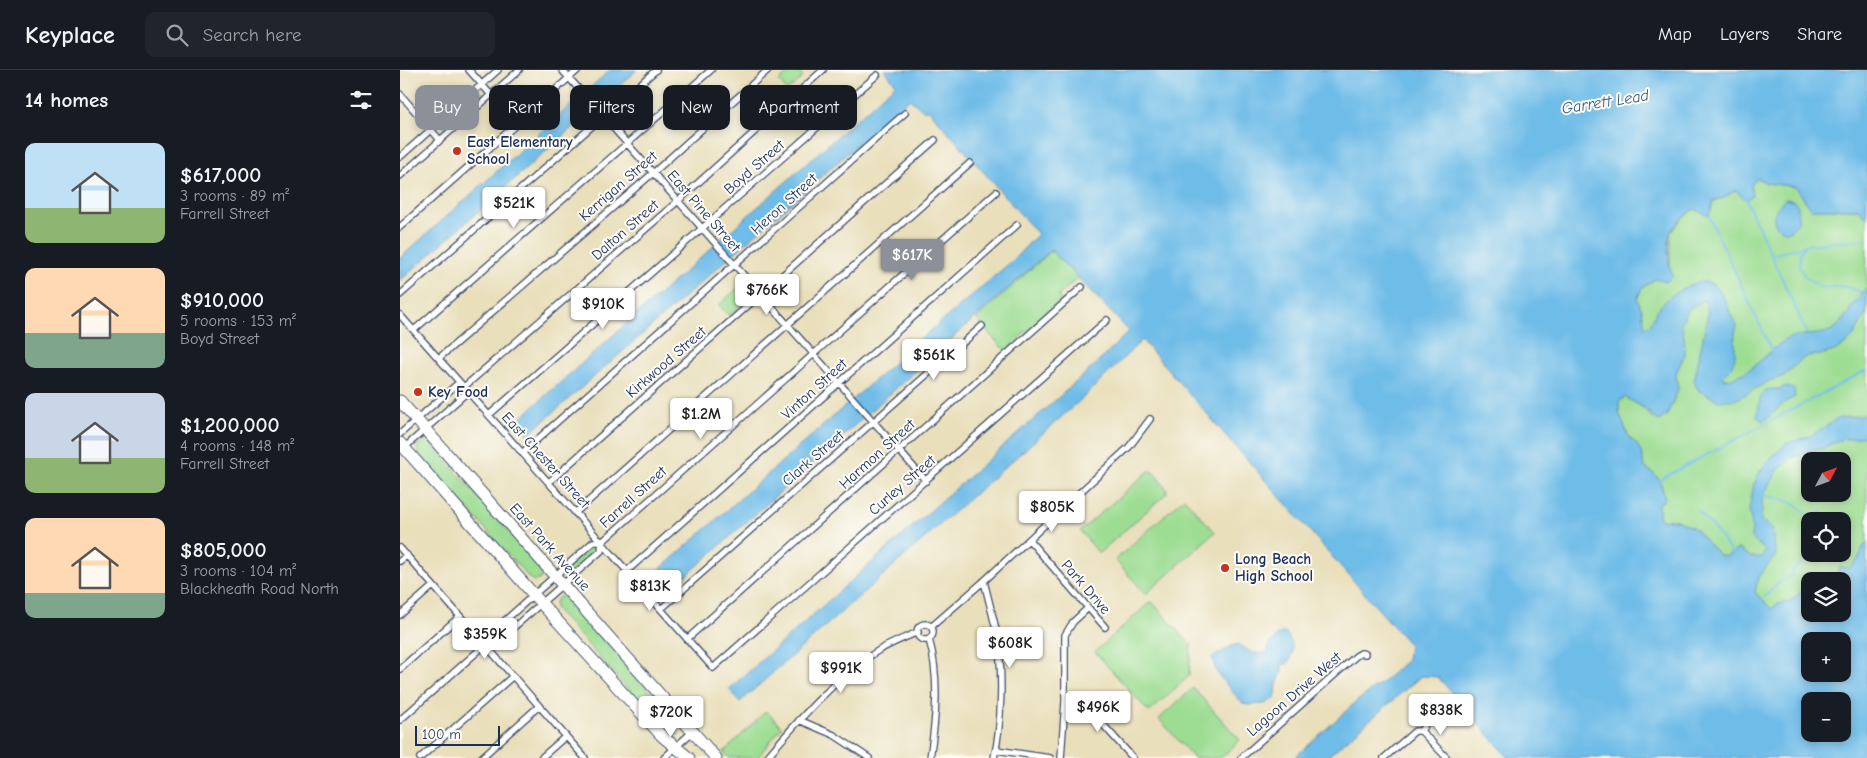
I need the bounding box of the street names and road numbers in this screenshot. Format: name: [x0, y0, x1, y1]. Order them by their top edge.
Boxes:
street label: Boyd Street: [720, 135, 788, 198]
street label: Kerrigan Street: [575, 147, 661, 225]
street label: East Pine Street: [664, 166, 745, 256]
street label: Heron Street: [747, 169, 821, 238]
street label: Dalton Street: [588, 195, 663, 264]
street label: Kirkwood Street: [622, 322, 710, 402]
street label: Vinton Street: [777, 354, 851, 423]
street label: East Chester Street: [498, 408, 594, 512]
street label: Harmon Street: [835, 415, 919, 493]
street label: Clark Street: [778, 426, 848, 490]
street label: Curley Street: [865, 451, 940, 519]
street label: Farrell Street: [596, 462, 671, 532]
street label: East Park Avenue: [506, 499, 594, 595]
street label: Park Drive: [1058, 556, 1115, 618]
street label: Lagoon Drive West: [1243, 648, 1346, 740]

